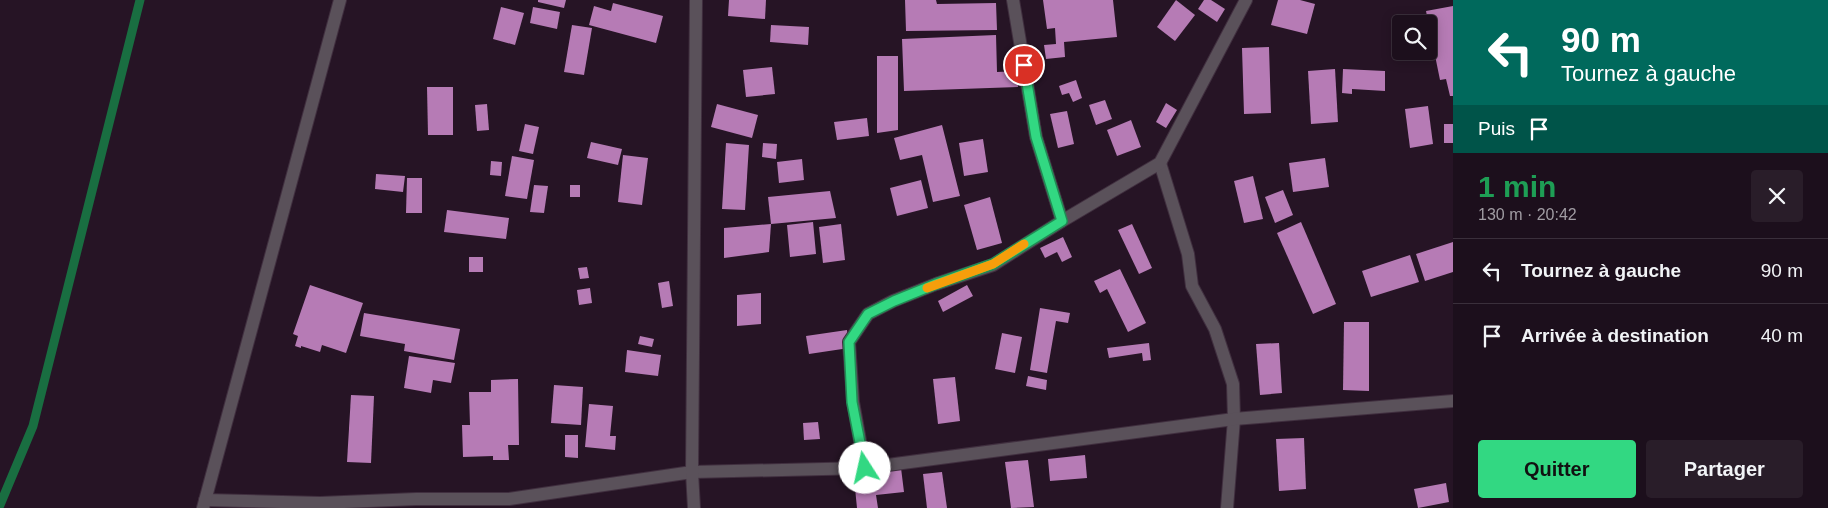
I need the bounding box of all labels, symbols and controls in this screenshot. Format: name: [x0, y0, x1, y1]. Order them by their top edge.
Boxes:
map controls: [1392, 15, 1437, 60]
button: search: [1392, 15, 1437, 60]
icon: left: [1478, 20, 1543, 85]
text: 90 m: [1561, 20, 1641, 59]
pin: [1003, 44, 1045, 86]
icon: arrive: [1010, 51, 1038, 79]
text: Tournez à gauche: [1561, 61, 1736, 86]
icon: arrive: [1525, 115, 1553, 143]
text: Puis: [1478, 118, 1515, 139]
text: 1 min: [1478, 170, 1556, 203]
button: close: [1751, 170, 1803, 222]
text: 130 m · 20:42: [1478, 206, 1577, 223]
icon: left: [1478, 257, 1506, 285]
text: Tournez à gauche: [1521, 260, 1681, 281]
text: 90 m: [1761, 260, 1803, 281]
icon: arrive: [1478, 322, 1506, 350]
text: Arrivée à destination: [1521, 325, 1709, 346]
text: 40 m: [1761, 325, 1803, 346]
button: Quitter: [1478, 440, 1636, 498]
button: Partager: [1646, 440, 1803, 498]
position arrow: [838, 441, 890, 493]

